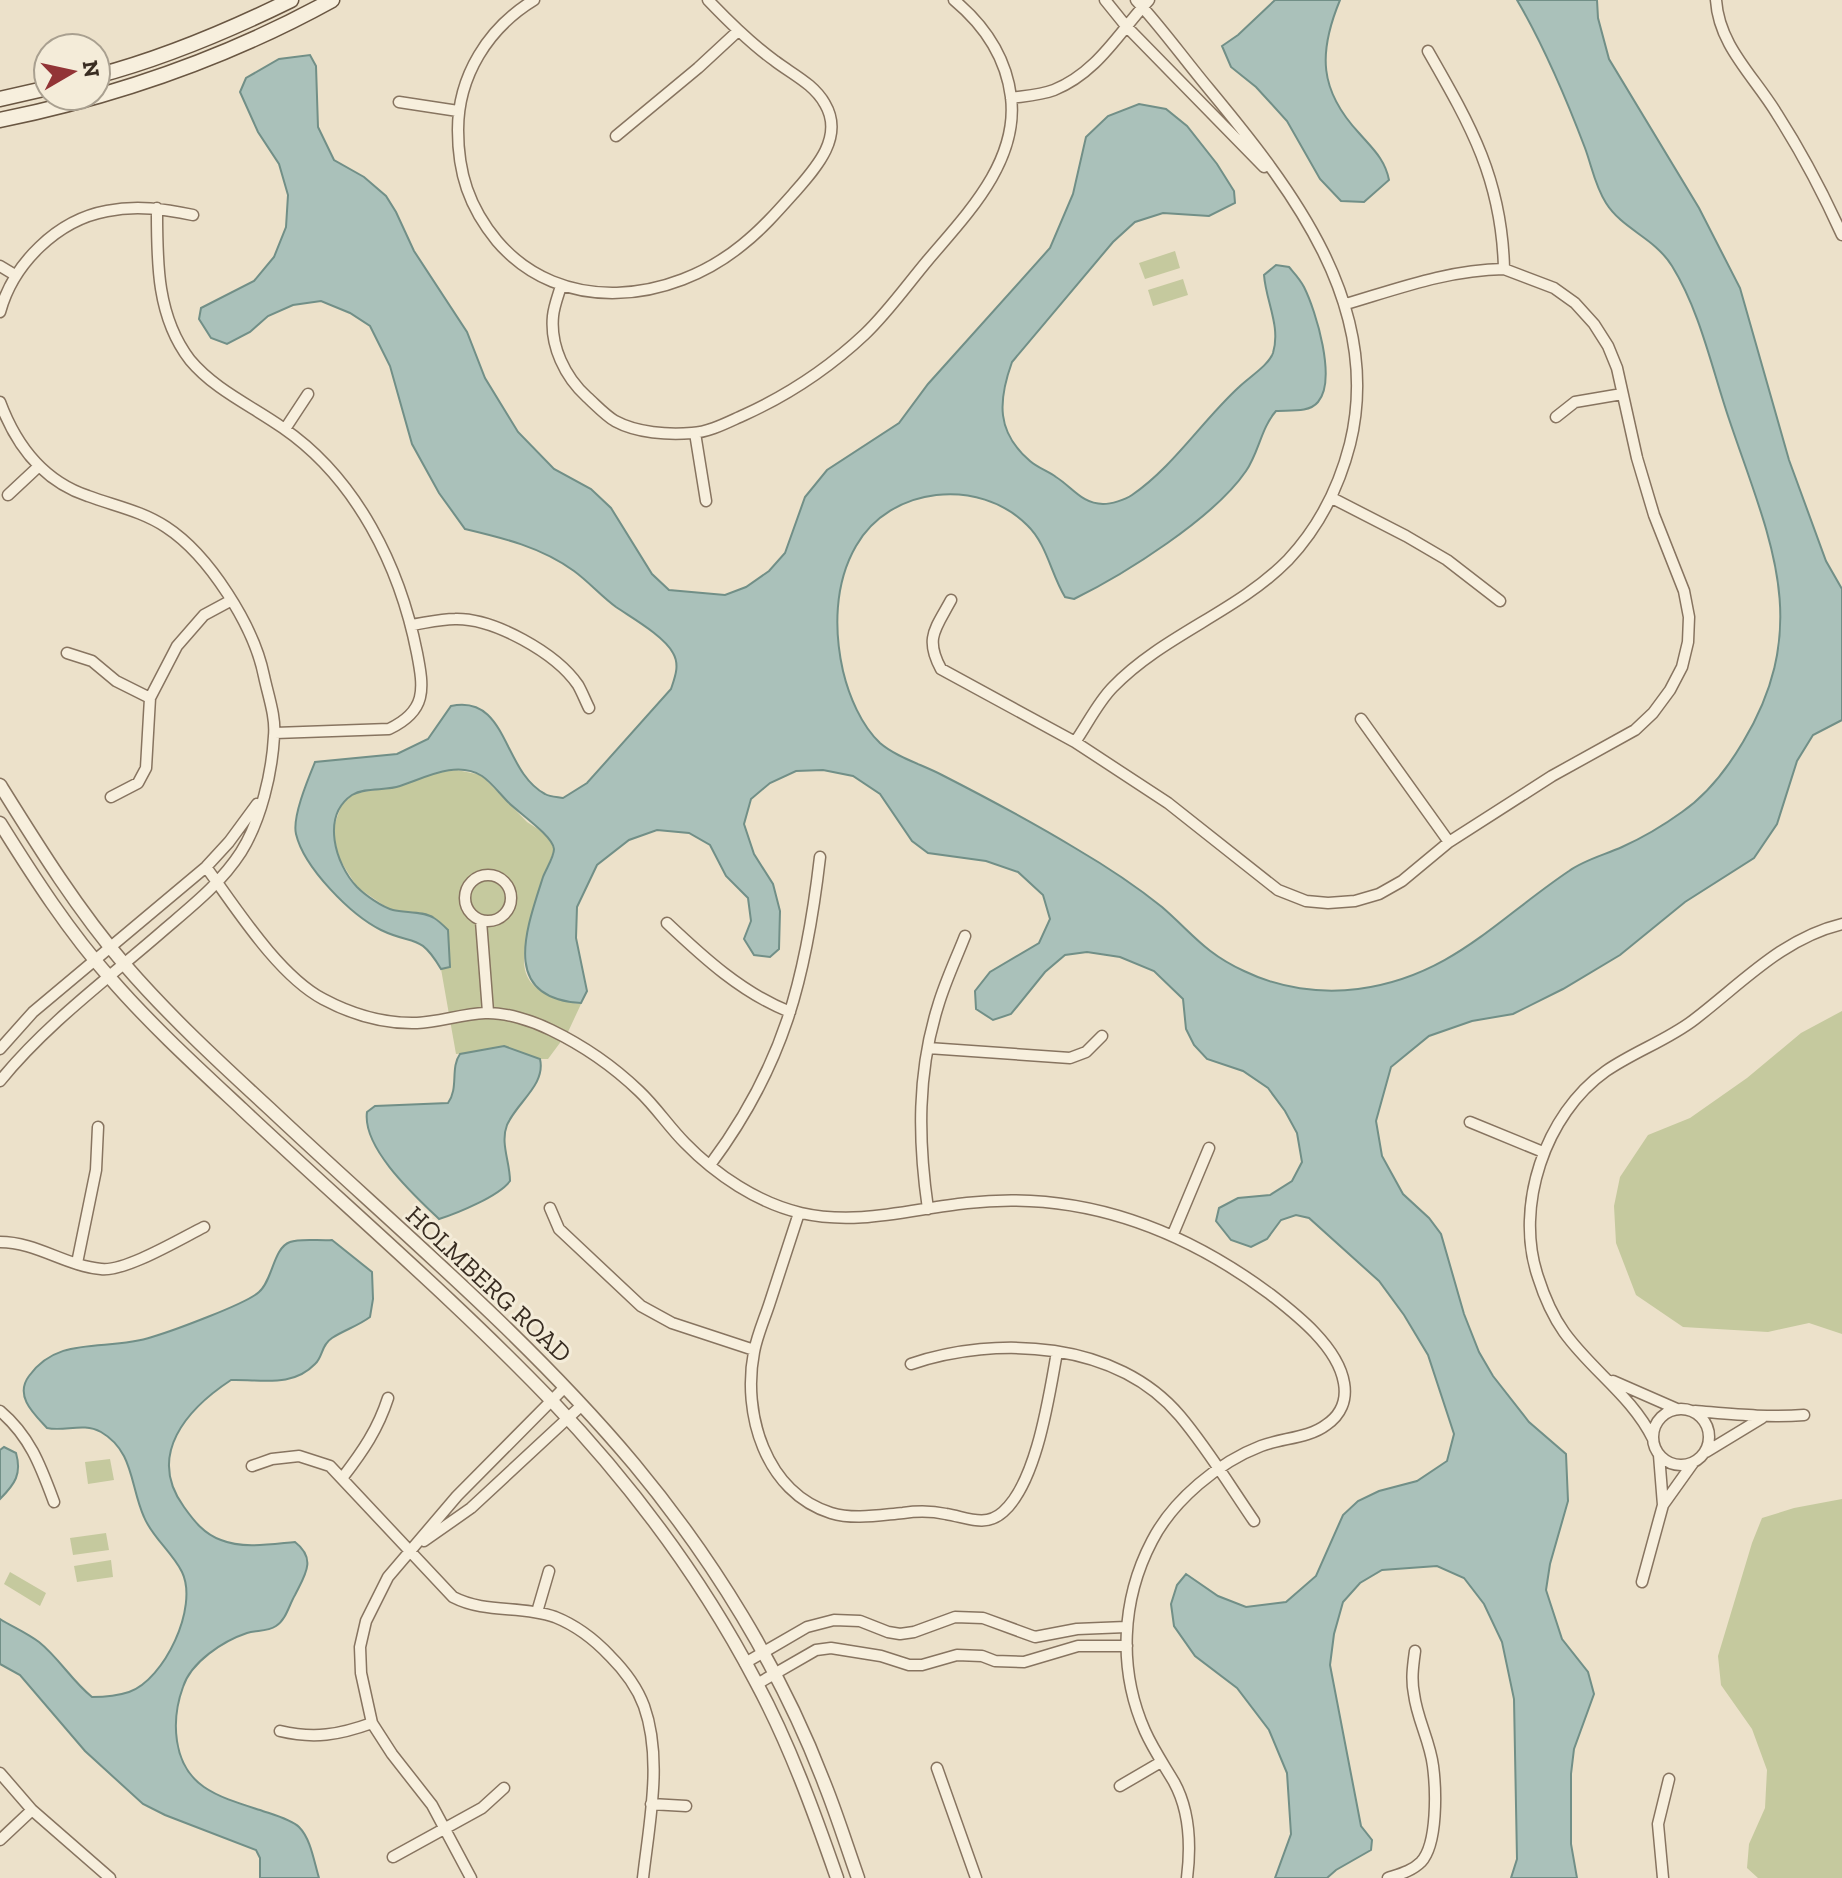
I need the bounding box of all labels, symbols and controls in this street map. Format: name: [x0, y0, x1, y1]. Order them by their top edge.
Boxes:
north arrow: [32, 32, 112, 112]
text: N: [77, 59, 106, 80]
street label: HOLMBERG ROAD: [399, 1199, 579, 1369]

